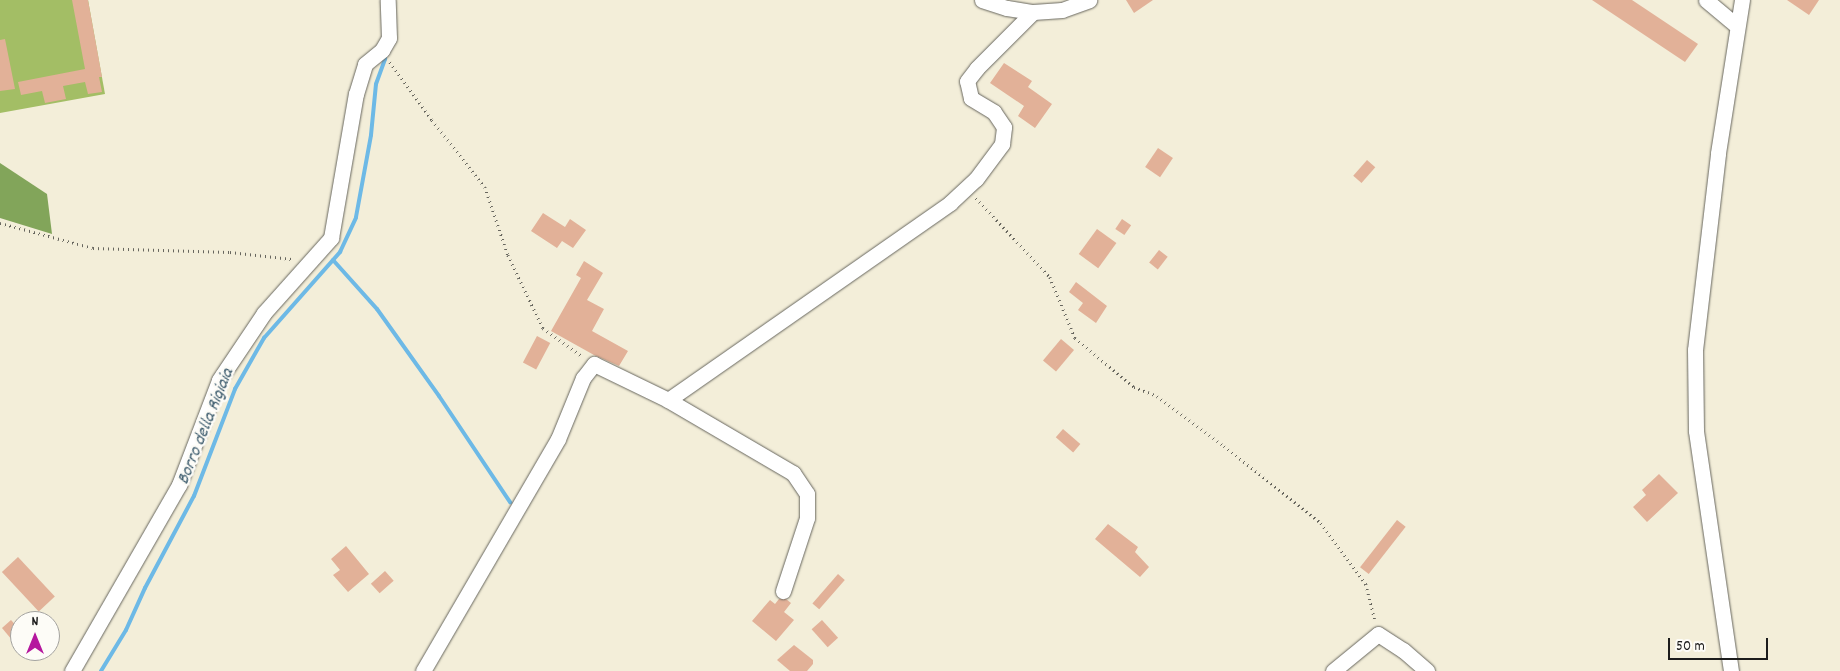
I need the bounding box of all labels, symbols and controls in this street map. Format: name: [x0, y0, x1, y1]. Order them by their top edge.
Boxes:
water label: Borro della Rigiaia: [174, 366, 240, 488]
north arrow: [10, 611, 60, 661]
text: N: [32, 612, 38, 632]
scale bar: [1670, 628, 1770, 660]
text: 50 m: [1676, 636, 1705, 658]

